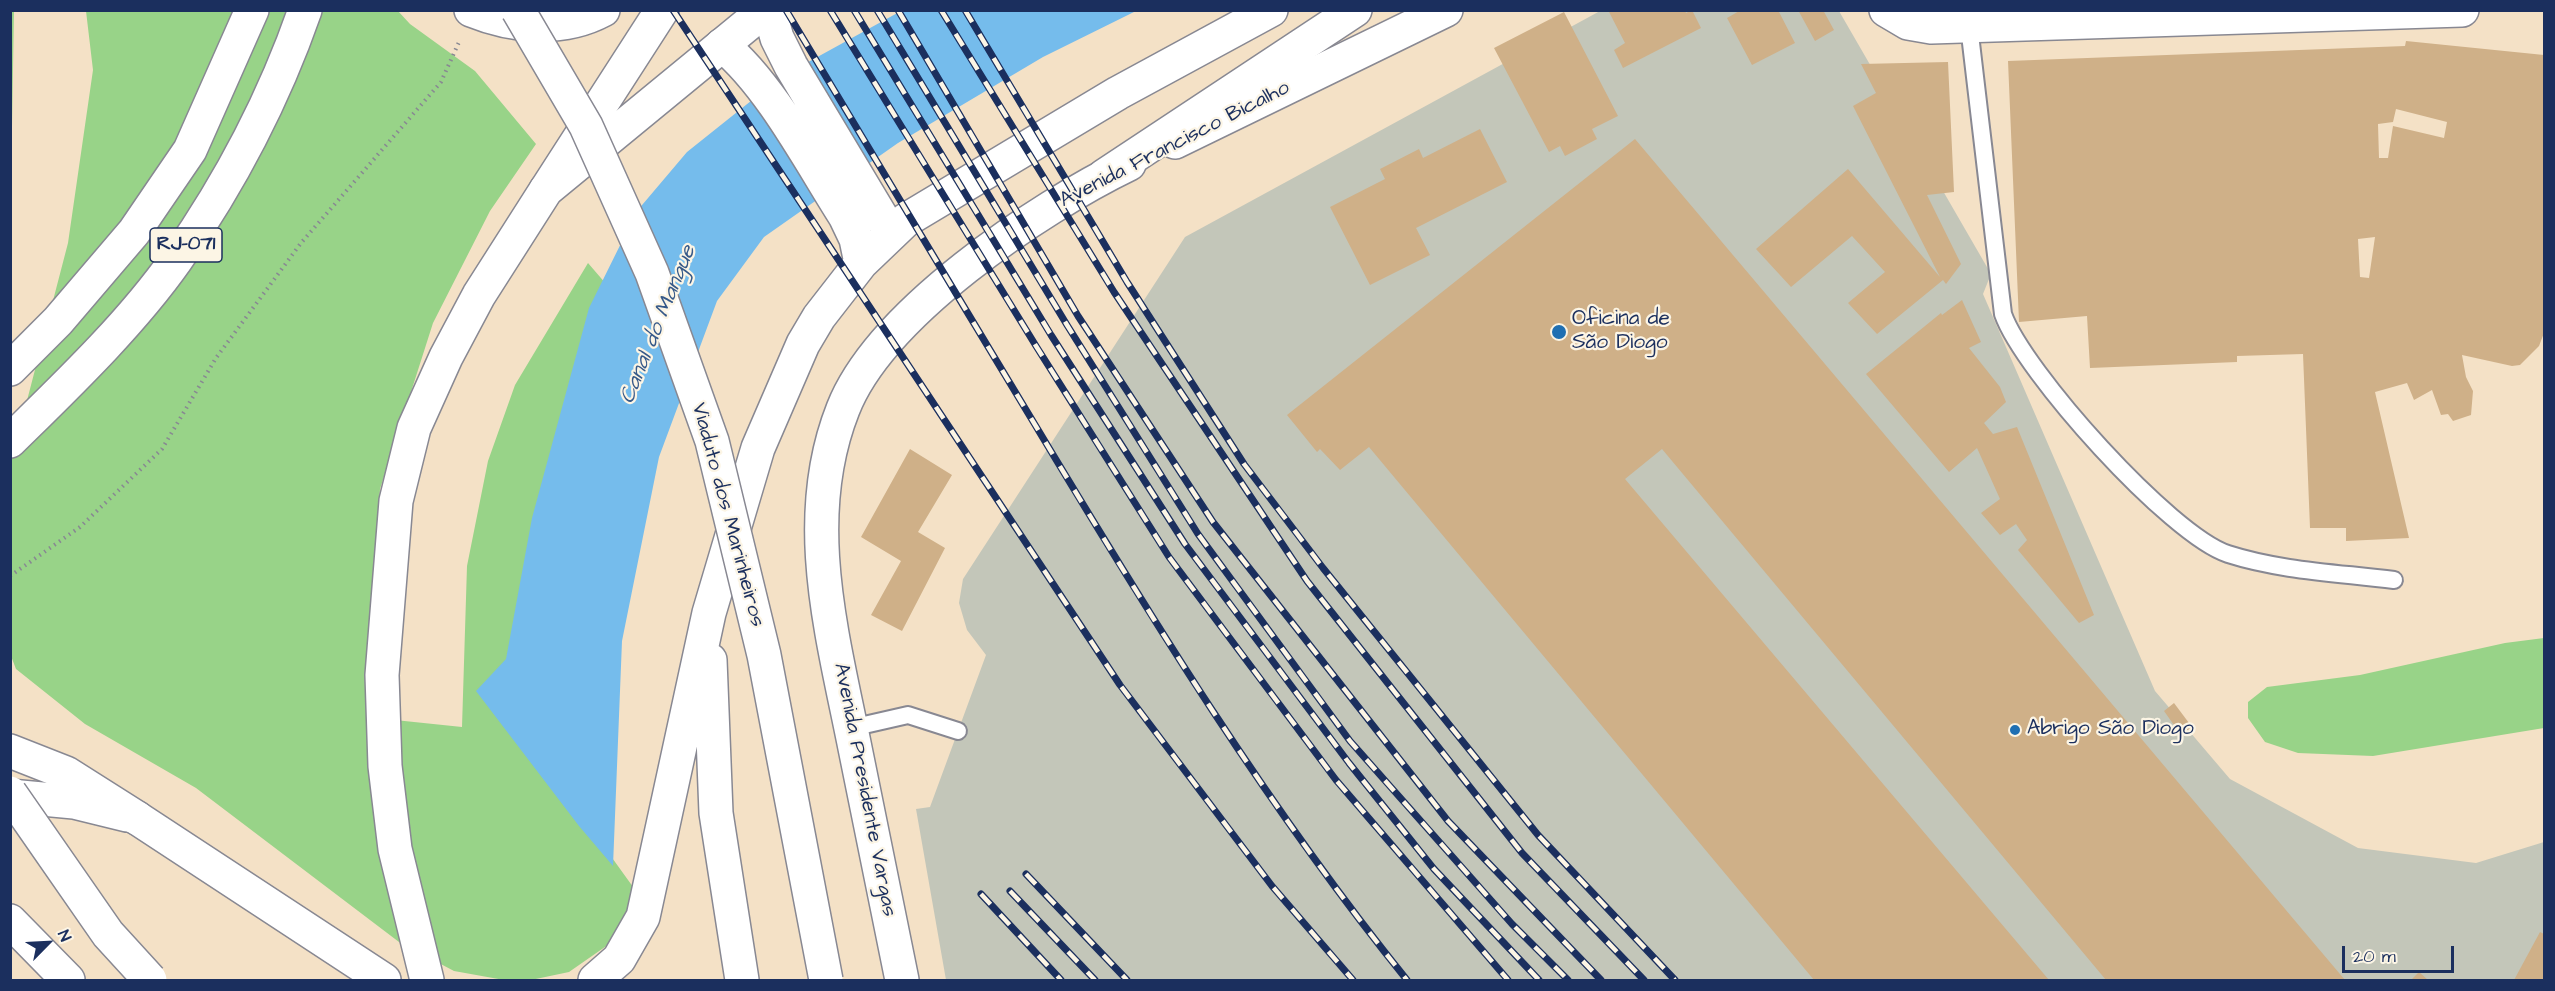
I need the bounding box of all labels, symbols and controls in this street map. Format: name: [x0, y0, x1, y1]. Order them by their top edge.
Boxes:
street label: Avenida Francisco Bicalho: [1056, 76, 1294, 214]
road number: RJ-071: [150, 228, 222, 262]
water label: Canal do Mangue: [615, 242, 703, 408]
place label: Oficina de São Diogo: [1572, 307, 1670, 357]
marker: Oficina de São Diogo: [1550, 323, 1568, 341]
street label: Viaduto dos Marinheiros: [685, 400, 769, 630]
street label: Avenida Presidente Vargas: [827, 661, 901, 919]
place label: Abrigo São Diogo: [2027, 717, 2194, 743]
marker: Abrigo São Diogo: [2008, 723, 2022, 737]
north arrow: [18, 913, 78, 973]
text: N: [52, 927, 77, 945]
scale bar: [2345, 934, 2458, 972]
text: 20 m: [2353, 944, 2396, 969]

